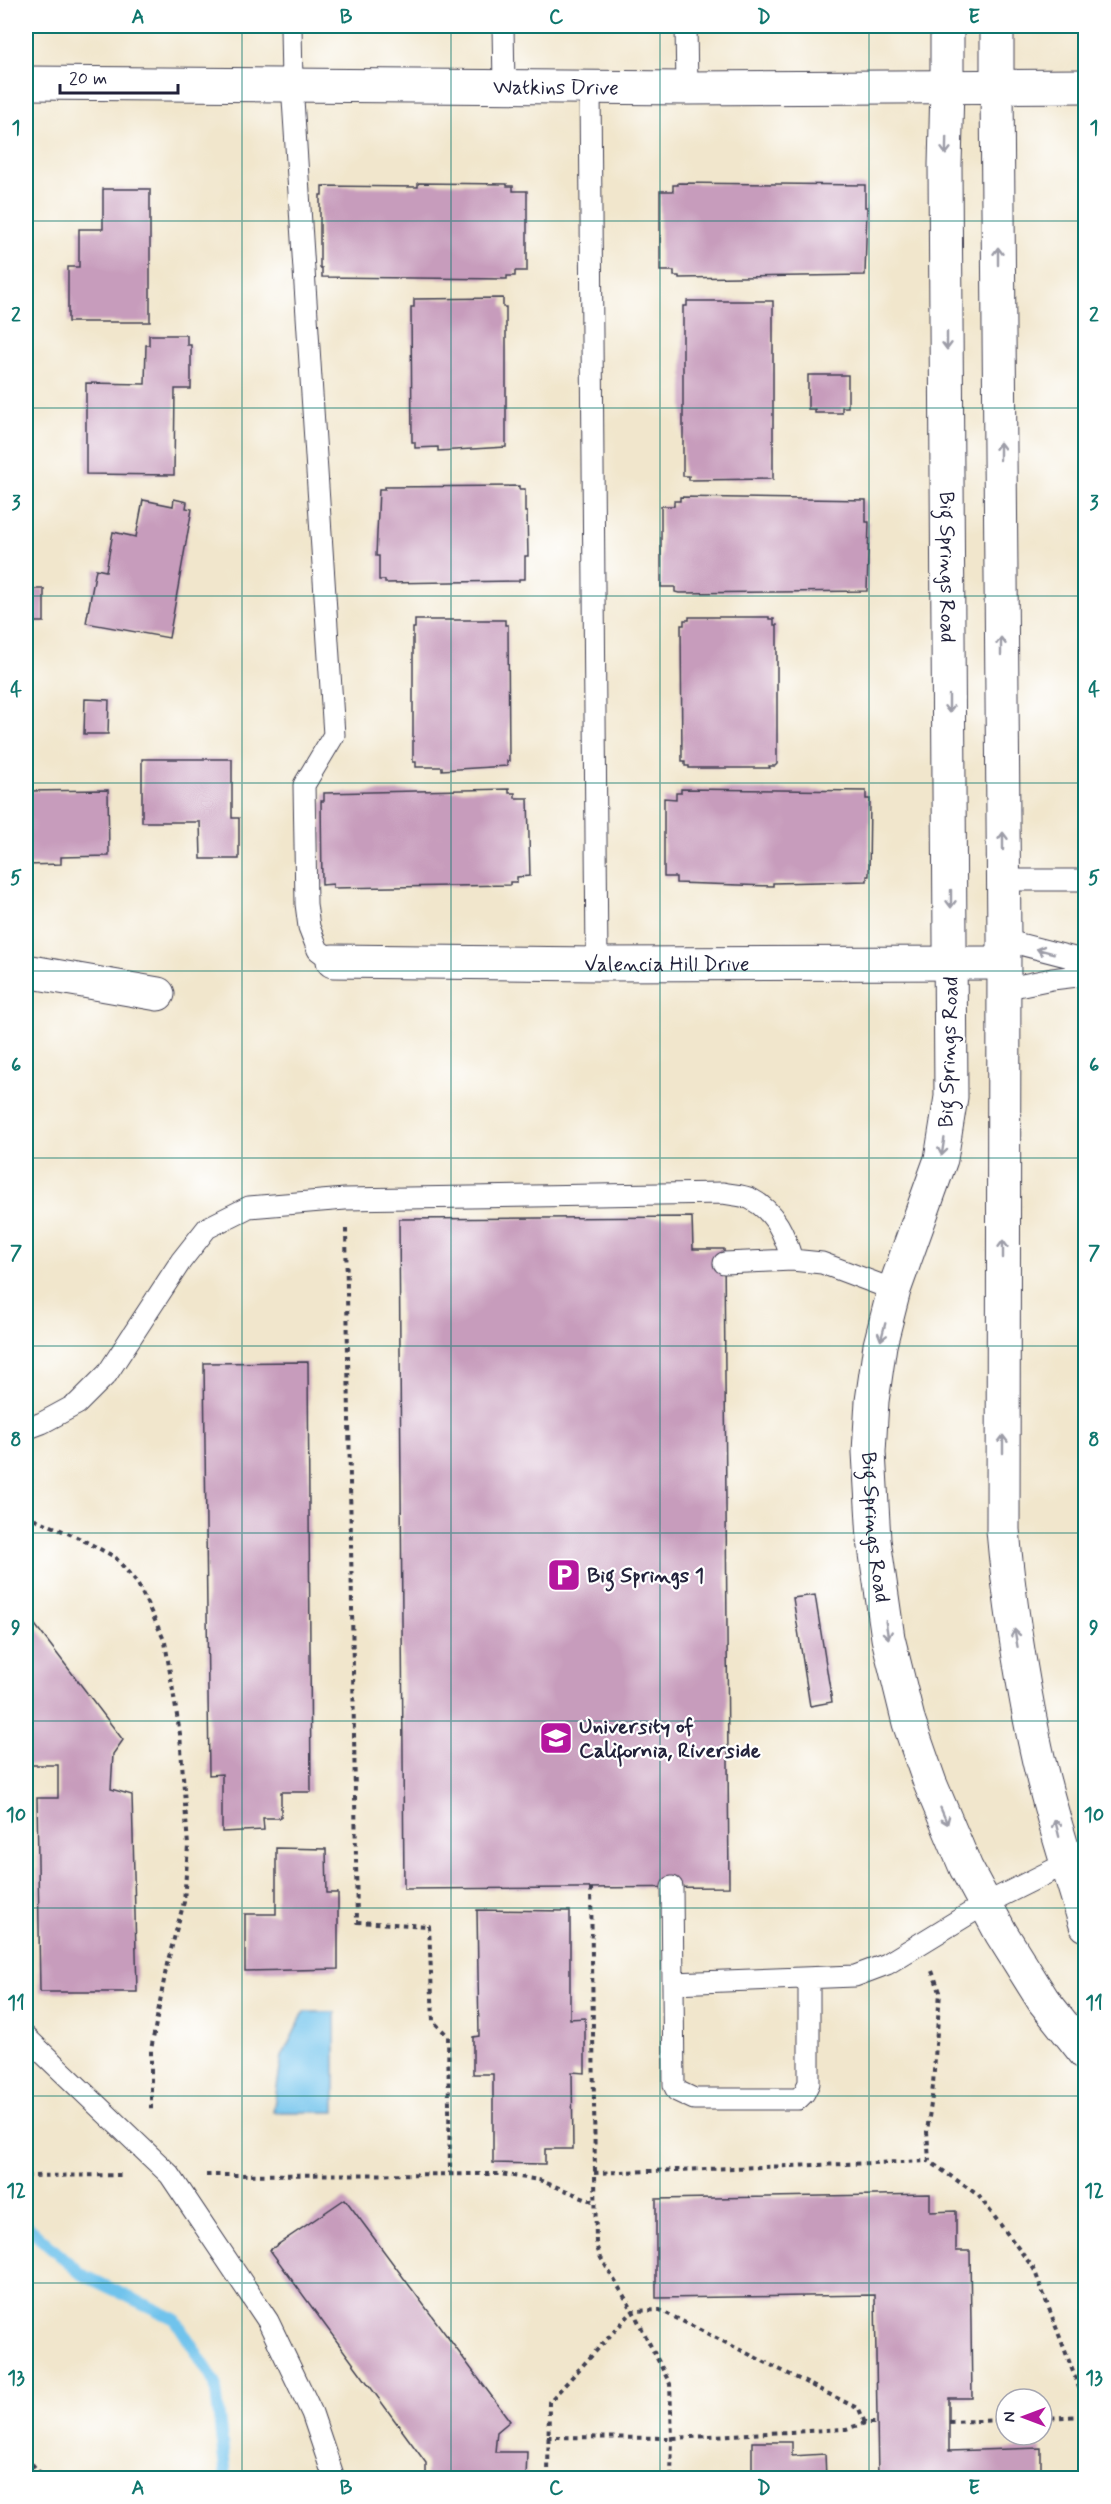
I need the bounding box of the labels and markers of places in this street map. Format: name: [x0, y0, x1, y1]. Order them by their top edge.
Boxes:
parking icon: Big Springs 1: [546, 1557, 582, 1593]
place label: Big Springs 1: [587, 1562, 704, 1592]
place label: University of California, Riverside: [579, 1713, 761, 1767]
school or university icon: University of California, Riverside: [538, 1720, 574, 1756]

